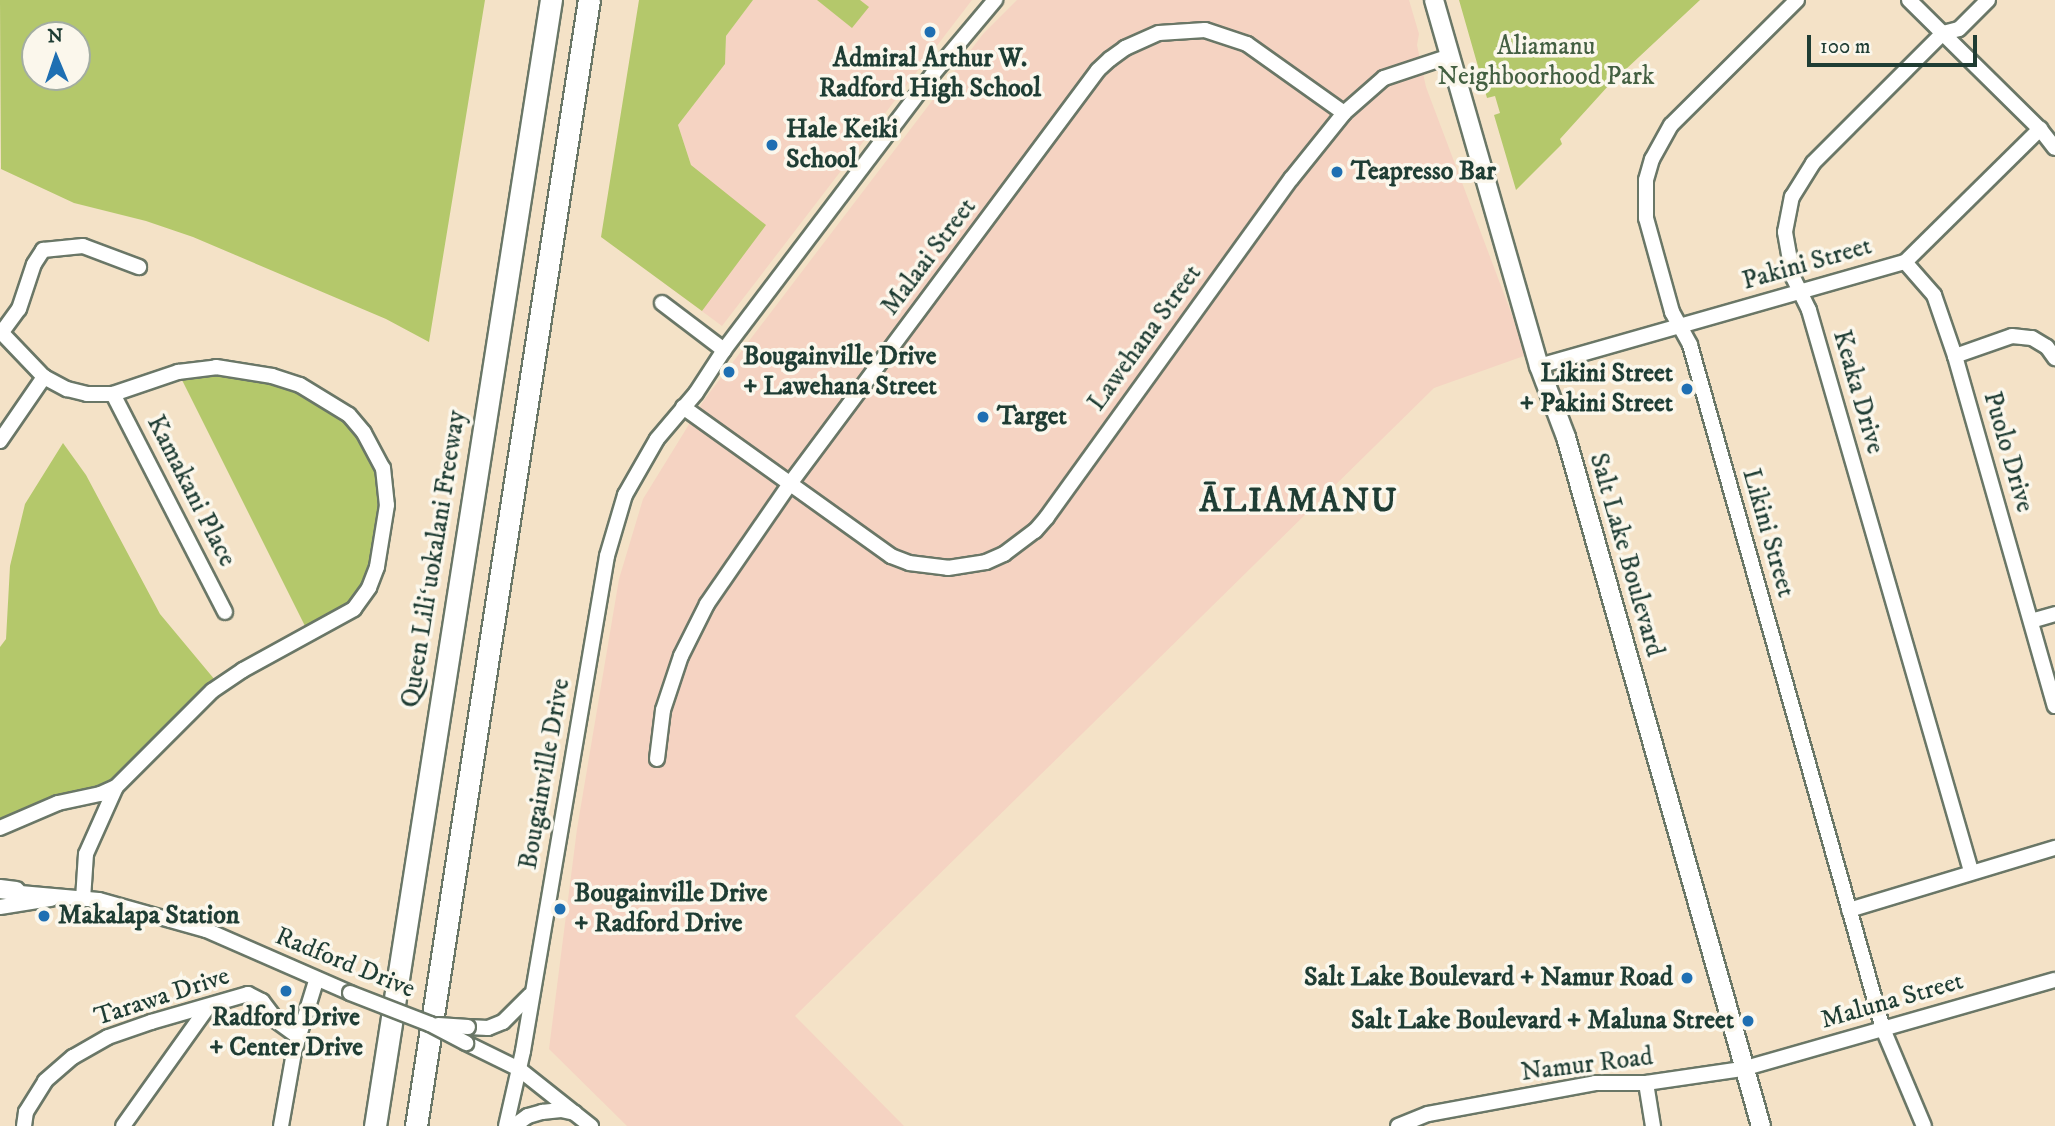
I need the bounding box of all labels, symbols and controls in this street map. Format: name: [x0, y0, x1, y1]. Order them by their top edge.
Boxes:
north arrow: [21, 21, 91, 91]
scale bar: [1810, 21, 1980, 65]
marker: Admiral Arthur W. Radford High School: [922, 24, 938, 40]
text: N: [47, 25, 64, 48]
park label: Aliamanu Neighboorhood Park: [1437, 31, 1655, 92]
text: 100 m: [1820, 34, 1871, 60]
place label: Admiral Arthur W. Radford High School: [819, 43, 1041, 104]
place label: Hale Keiki School: [786, 114, 898, 176]
marker: Hale Keiki School: [764, 137, 780, 153]
place label: Teapresso Bar: [1351, 156, 1496, 188]
marker: Teapresso Bar: [1329, 164, 1345, 180]
street label: Malaai Street: [875, 192, 983, 322]
street label: Pakini Street: [1739, 231, 1875, 297]
street label: Lawehana Street: [1081, 259, 1209, 417]
street label: Keaka Drive: [1825, 327, 1891, 457]
place label: Bougainville Drive + Lawehana Street: [743, 341, 937, 402]
place label: Likini Street + Pakini Street: [1520, 358, 1673, 420]
marker: Bougainville Drive + Lawehana Street: [721, 364, 737, 380]
marker: Likini Street + Pakini Street: [1679, 381, 1695, 397]
street label: Puolo Drive: [1976, 388, 2040, 516]
place label: Target: [997, 401, 1067, 433]
street label: Queen Liliʻuokalani Freeway: [395, 408, 473, 710]
marker: Target: [975, 409, 991, 425]
street label: Kamakani Place: [140, 410, 242, 572]
street label: Salt Lake Boulevard: [1582, 450, 1670, 660]
street label: Likini Street: [1735, 465, 1801, 601]
district label: ĀLIAMANU: [1200, 482, 1398, 522]
street label: Bougainville Drive: [513, 676, 577, 872]
place label: Bougainville Drive + Radford Drive: [574, 878, 767, 940]
place label: Makalapa Station: [58, 900, 240, 932]
marker: Bougainville Drive + Radford Drive: [552, 901, 568, 917]
marker: Makalapa Station: [36, 908, 52, 924]
street label: Radford Drive: [271, 921, 419, 1005]
street label: Tarawa Drive: [91, 961, 233, 1033]
place label: Salt Lake Boulevard + Namur Road: [1304, 962, 1673, 994]
street label: Maluna Street: [1817, 966, 1967, 1036]
marker: Salt Lake Boulevard + Namur Road: [1679, 970, 1695, 986]
marker: Radford Drive + Center Drive: [278, 983, 294, 999]
place label: Radford Drive + Center Drive: [209, 1002, 363, 1064]
place label: Salt Lake Boulevard + Maluna Street: [1351, 1005, 1734, 1037]
marker: Salt Lake Boulevard + Maluna Street: [1740, 1013, 1756, 1029]
street label: Namur Road: [1519, 1041, 1655, 1089]

